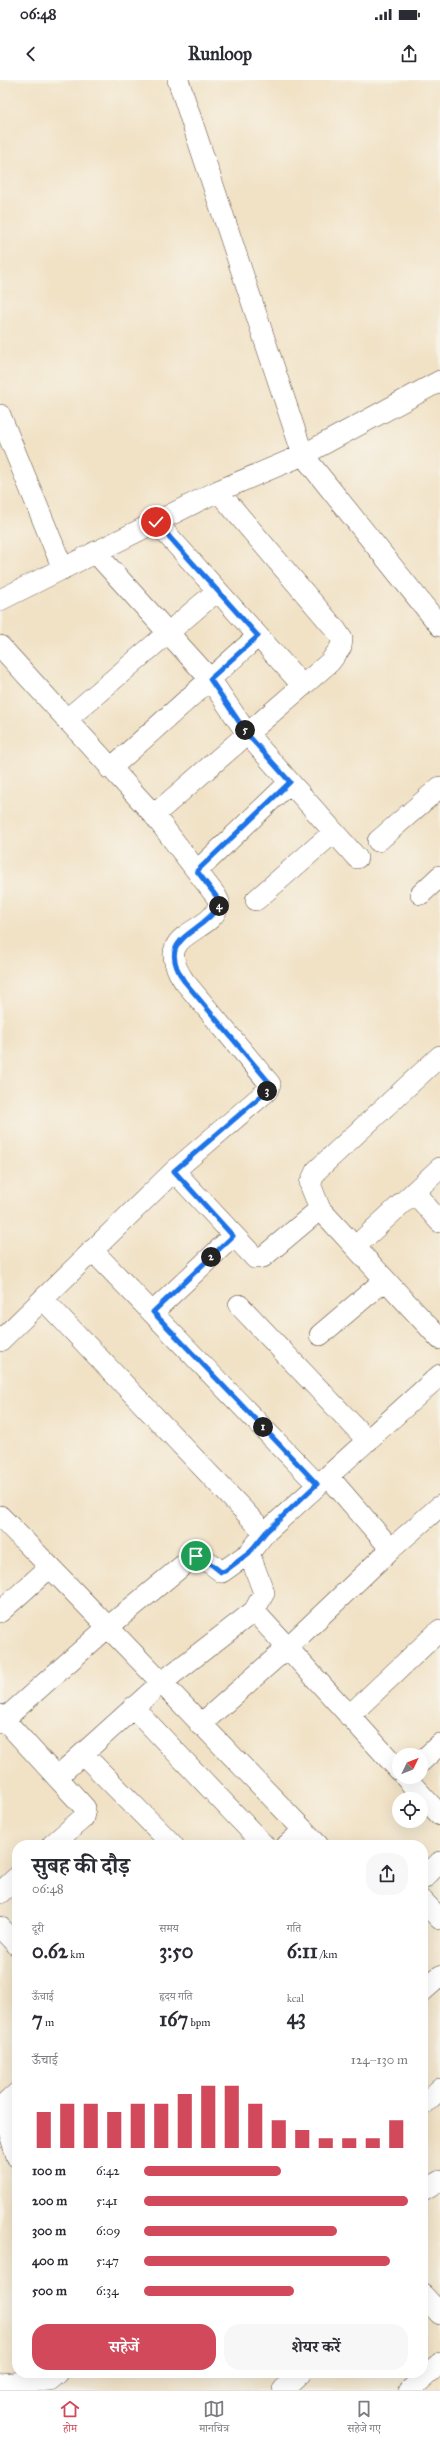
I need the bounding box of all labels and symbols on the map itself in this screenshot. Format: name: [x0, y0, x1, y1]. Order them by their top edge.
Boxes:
pin: [139, 505, 173, 539]
pin: 5: [235, 720, 255, 740]
pin: 4: [209, 896, 229, 916]
pin: 3: [257, 1081, 277, 1101]
pin: 2: [201, 1247, 221, 1267]
pin: 1: [253, 1417, 273, 1437]
pin: [179, 1539, 213, 1573]
north arrow: [392, 1748, 428, 1784]

